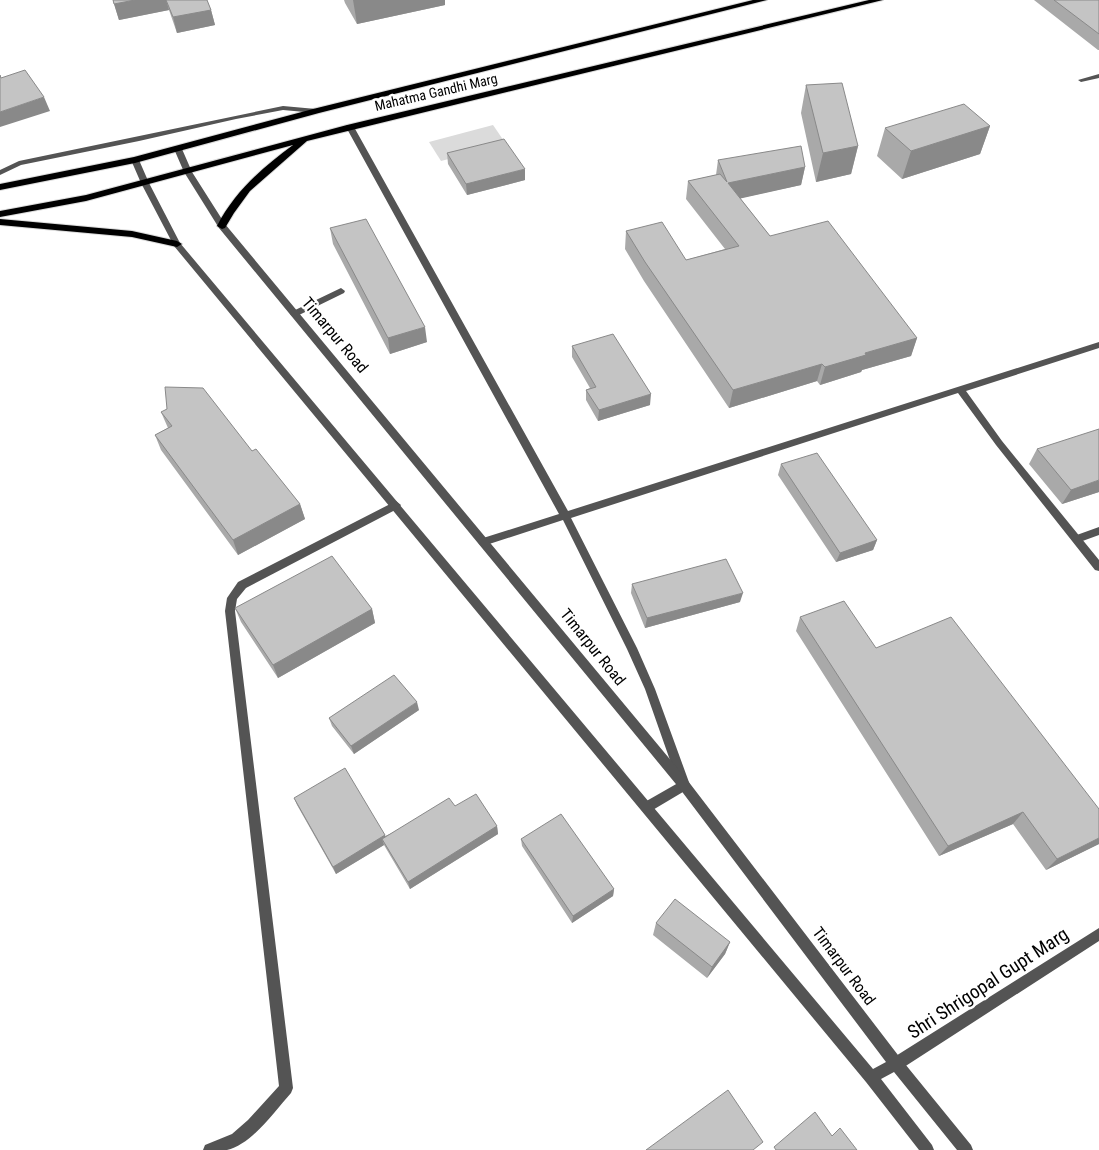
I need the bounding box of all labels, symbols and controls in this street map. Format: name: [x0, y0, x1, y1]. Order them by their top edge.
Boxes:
street label: Mahatma Gandhi Marg: [373, 70, 499, 114]
street label: Timarpur Road: [298, 293, 372, 377]
street label: Timarpur Road: [556, 605, 630, 689]
street label: Shri Shrigopal Gupt Marg: [903, 922, 1073, 1044]
street label: Timarpur Road: [808, 923, 880, 1009]

